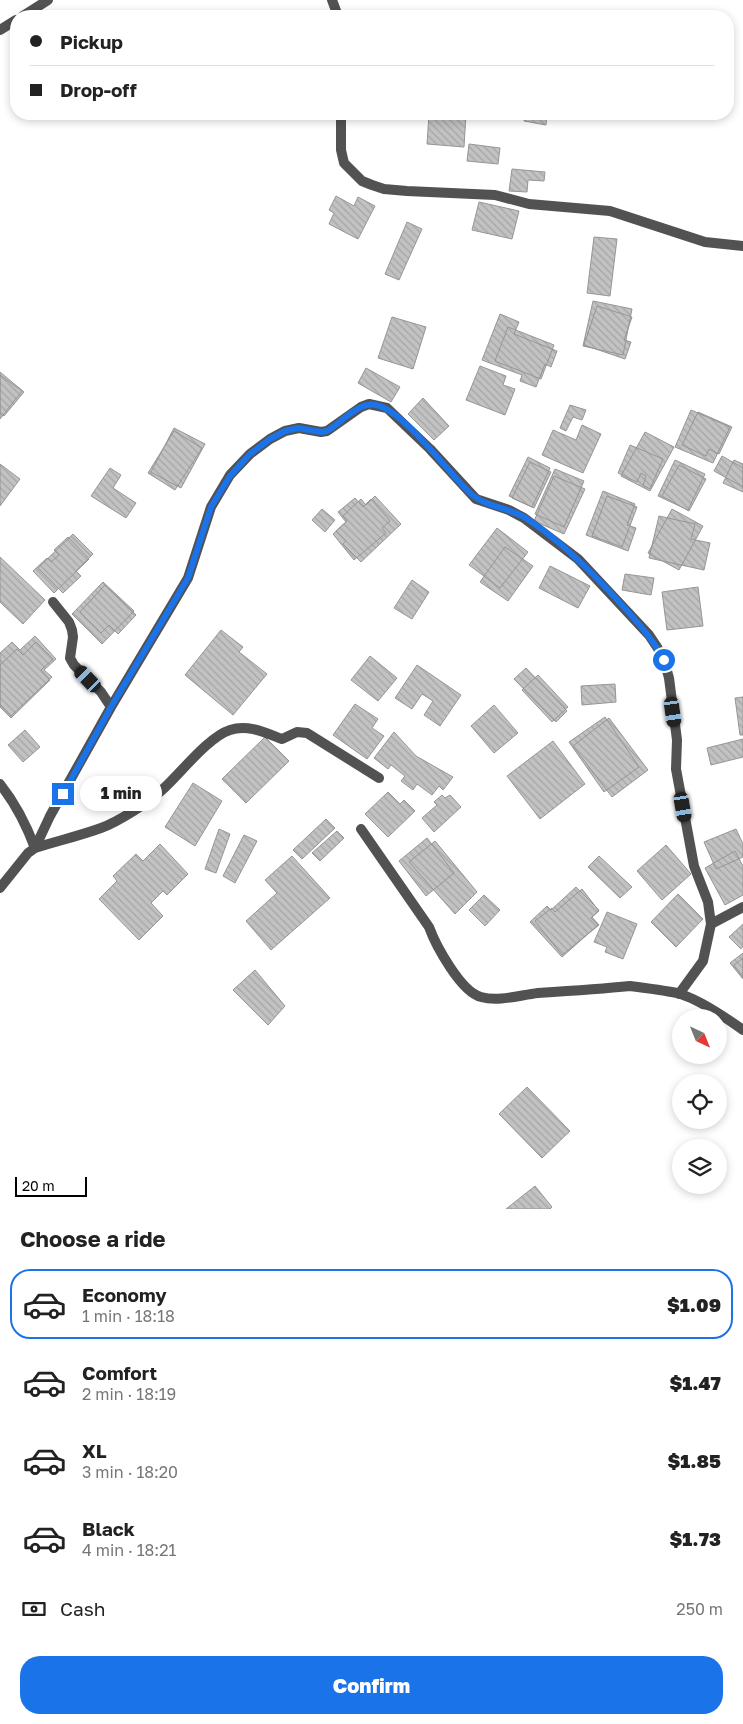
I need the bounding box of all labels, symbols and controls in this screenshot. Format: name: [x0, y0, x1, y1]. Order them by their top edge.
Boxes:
text: Pickup: [60, 30, 123, 53]
text: Drop-off: [60, 78, 137, 101]
route start: [653, 649, 675, 671]
car: [72, 663, 103, 695]
car: [663, 696, 682, 728]
callout: 1 min: [80, 776, 163, 812]
route end: [52, 783, 74, 805]
text: 1 min: [101, 783, 141, 803]
car: [673, 791, 692, 823]
north arrow: [672, 1009, 728, 1064]
map controls: [672, 1009, 727, 1194]
button: locate: [672, 1074, 727, 1129]
button: layers: [672, 1139, 727, 1194]
scale bar: [15, 1174, 88, 1197]
text: 20 m: [22, 1177, 55, 1194]
text: Choose a ride: [20, 1225, 166, 1252]
icon: car: [22, 1282, 67, 1327]
text: Economy: [82, 1283, 167, 1306]
text: $1.09: [667, 1293, 721, 1316]
text: 1 min · 18:18: [82, 1306, 175, 1326]
icon: car: [22, 1360, 67, 1405]
text: Comfort: [82, 1361, 157, 1384]
text: $1.47: [670, 1371, 721, 1394]
text: 2 min · 18:19: [82, 1384, 176, 1404]
icon: car: [22, 1438, 67, 1483]
text: XL: [82, 1439, 107, 1462]
text: $1.85: [668, 1449, 721, 1472]
text: 3 min · 18:20: [82, 1462, 178, 1482]
icon: car: [22, 1516, 67, 1561]
text: Black: [82, 1517, 135, 1540]
text: $1.73: [670, 1527, 721, 1550]
text: 4 min · 18:21: [82, 1540, 176, 1560]
icon: cash: [20, 1595, 48, 1623]
text: Cash: [60, 1597, 105, 1620]
text: 250 m: [676, 1599, 723, 1619]
button: Confirm: [20, 1656, 723, 1714]

